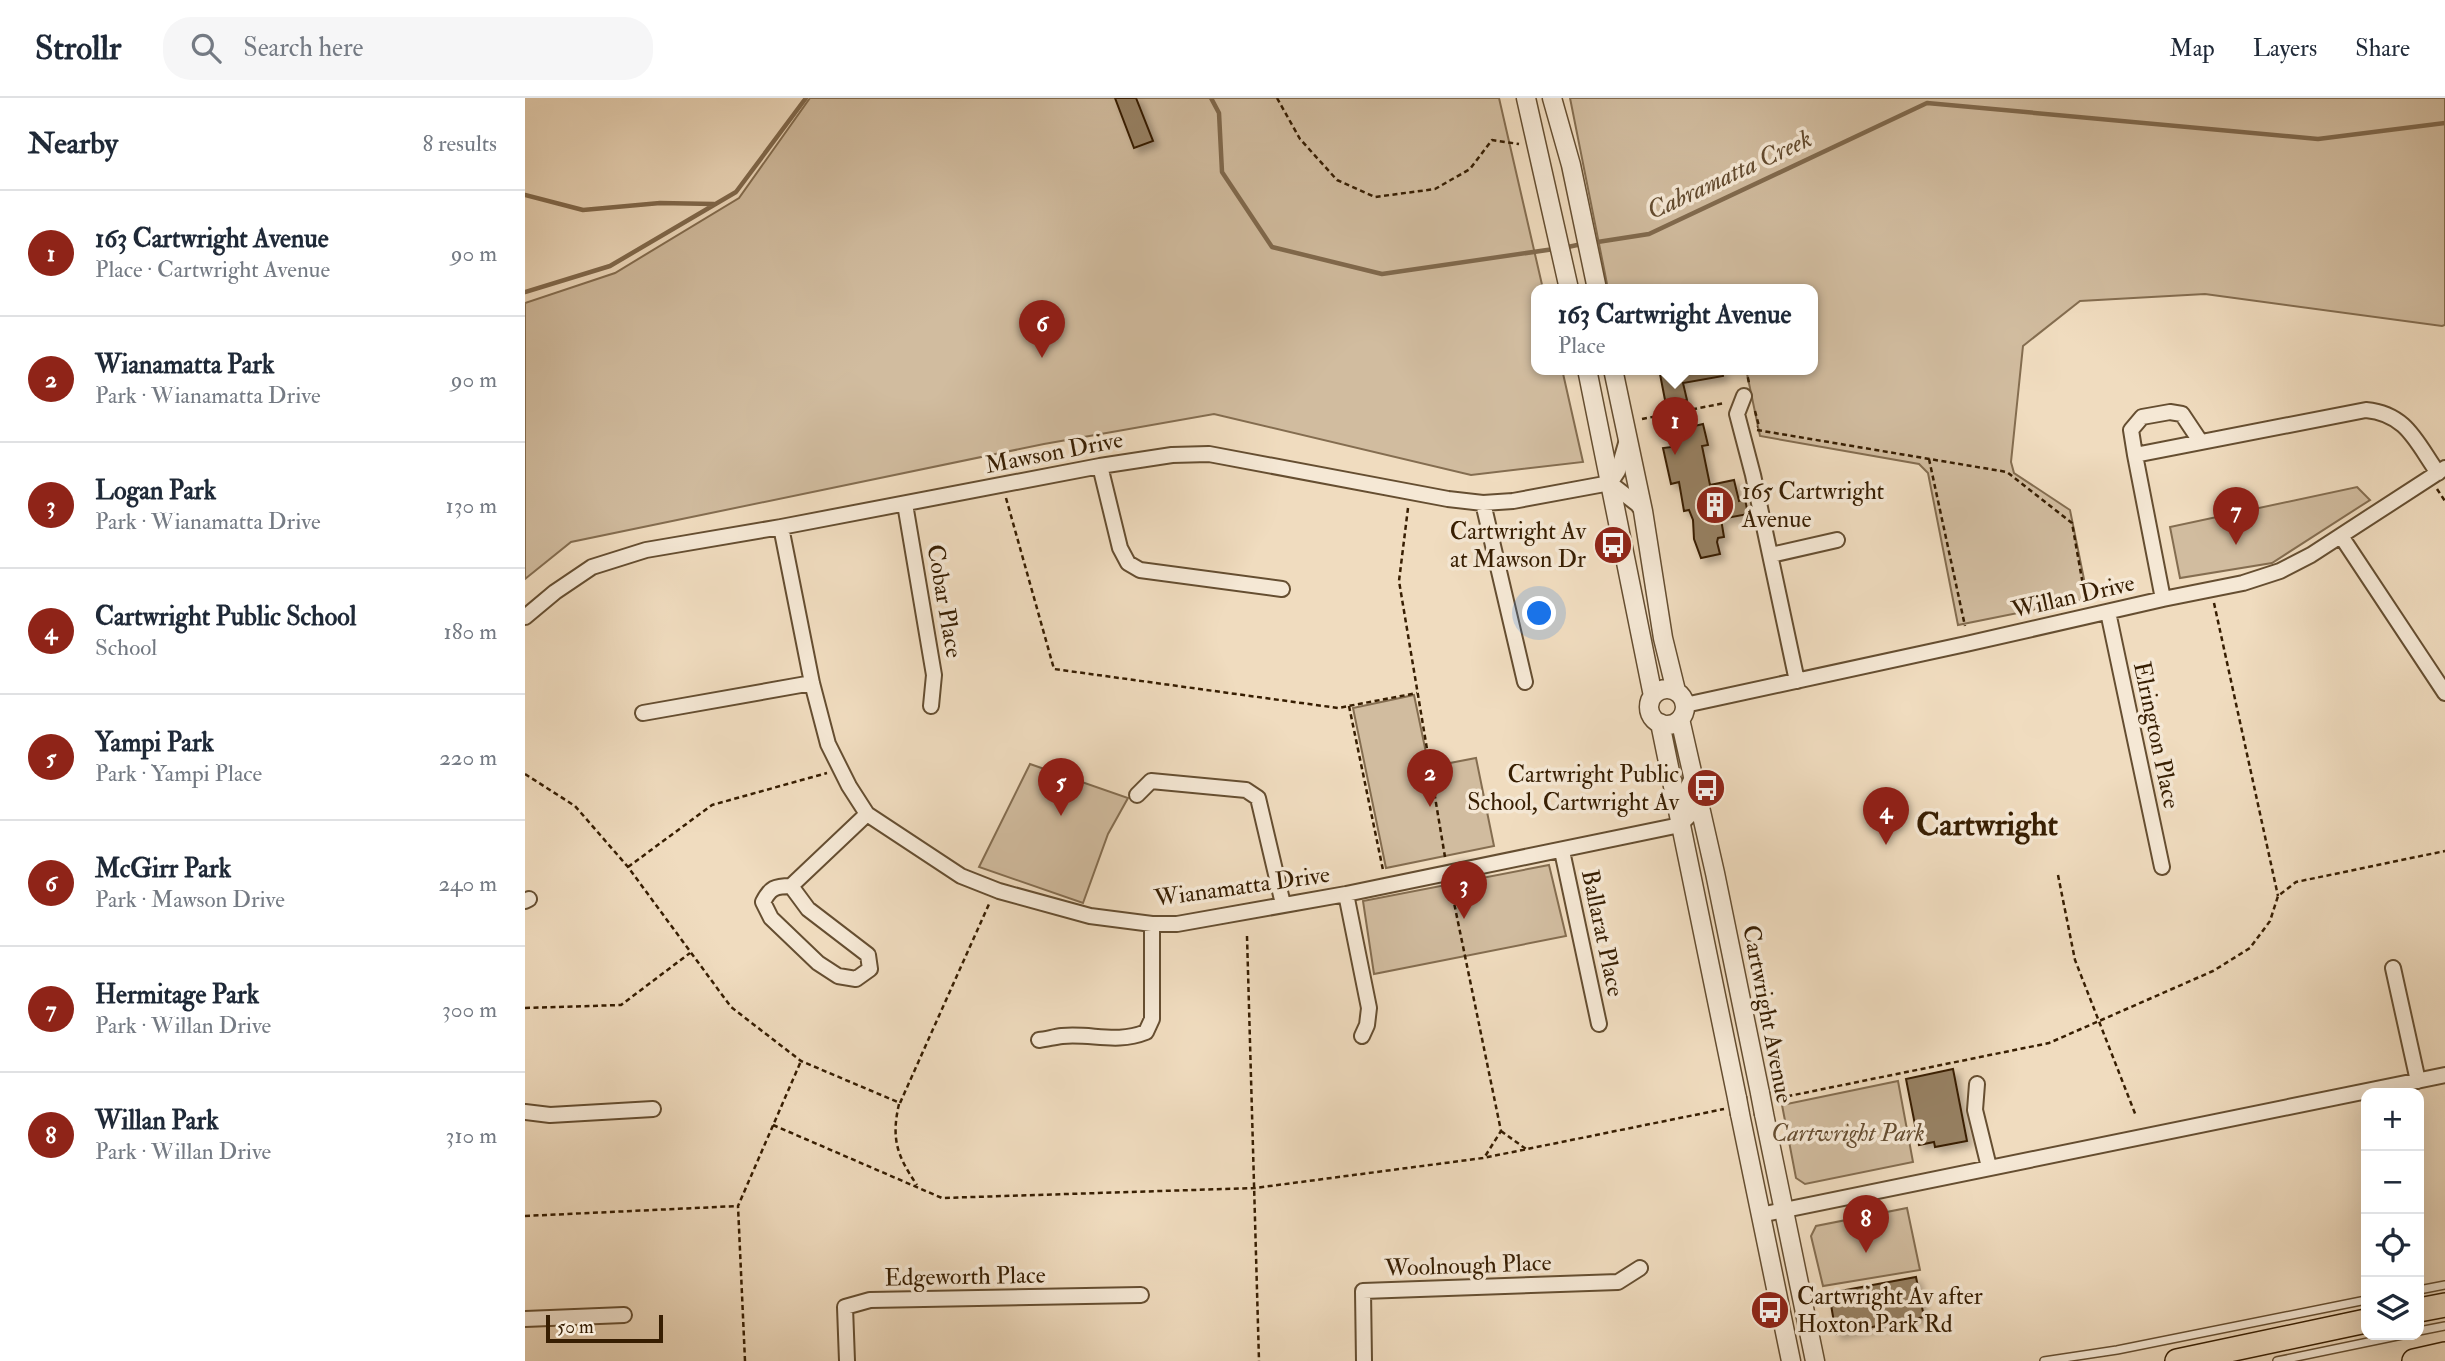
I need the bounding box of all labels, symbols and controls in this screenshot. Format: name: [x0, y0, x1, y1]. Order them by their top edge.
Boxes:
search box: [163, 17, 653, 80]
text: Strollr: [35, 28, 121, 69]
icon: search: [187, 29, 225, 67]
text: Search here: [243, 32, 363, 64]
text: Map: [2170, 33, 2215, 64]
text: Layers: [2253, 33, 2317, 64]
text: Share: [2355, 33, 2410, 64]
water label: Cabramatta Creek: [1642, 123, 1817, 227]
text: Nearby: [28, 125, 118, 162]
text: 8 results: [422, 129, 497, 158]
text: 163 Cartwright Avenue: [95, 223, 329, 255]
text: 1: [47, 239, 55, 268]
text: 90 m: [451, 239, 497, 268]
text: Place · Cartwright Avenue: [95, 255, 330, 284]
popup: [1531, 284, 1818, 375]
text: 163 Cartwright Avenue: [1558, 299, 1791, 331]
pin: 6: [1019, 300, 1065, 358]
text: Place: [1558, 331, 1605, 360]
text: Wianamatta Park: [95, 349, 274, 381]
text: 2: [45, 365, 57, 394]
text: 90 m: [451, 365, 497, 394]
text: Park · Wianamatta Drive: [95, 381, 321, 410]
pin: 1: [1652, 397, 1698, 455]
street label: Mawson Drive: [983, 424, 1126, 481]
text: Logan Park: [95, 475, 216, 507]
place label: 165 Cartwright Avenue: [1741, 476, 1885, 535]
building icon: 165 Cartwright Avenue: [1694, 484, 1736, 526]
pin: 7: [2213, 487, 2259, 545]
text: 3: [47, 491, 55, 520]
text: 130 m: [445, 491, 497, 520]
text: Park · Wianamatta Drive: [95, 507, 321, 536]
place label: Cartwright Av at Mawson Dr: [1450, 516, 1587, 575]
bus stop icon: Cartwright Av at Mawson Dr: [1592, 524, 1634, 566]
street label: Cobar Place: [919, 542, 970, 660]
street label: Willan Drive: [2008, 567, 2138, 626]
your location: [1522, 596, 1556, 630]
text: Cartwright Public School: [95, 601, 356, 633]
text: 4: [45, 617, 57, 646]
text: 180 m: [444, 617, 497, 646]
text: School: [95, 633, 157, 662]
street label: Elrington Place: [2126, 659, 2187, 811]
text: Yampi Park: [95, 727, 214, 759]
text: 5: [46, 743, 56, 772]
text: 220 m: [439, 743, 497, 772]
pin: 2: [1407, 749, 1453, 807]
pin: 5: [1038, 758, 1084, 816]
text: Park · Yampi Place: [95, 759, 262, 788]
place label: Cartwright Public School, Cartwright Av: [1467, 759, 1680, 818]
bus stop icon: Cartwright Public School, Cartwright Av: [1685, 767, 1727, 809]
pin: 4: [1863, 787, 1909, 845]
district label: Cartwright: [1916, 805, 2058, 845]
text: McGirr Park: [95, 853, 231, 885]
street label: Wianamatta Drive: [1151, 859, 1332, 914]
pin: 3: [1441, 861, 1487, 919]
street label: Ballarat Place: [1574, 867, 1631, 1000]
text: 6: [45, 869, 57, 898]
text: 240 m: [438, 869, 497, 898]
text: Park · Mawson Drive: [95, 885, 285, 914]
street label: Cartwright Avenue: [1735, 922, 1800, 1106]
text: Hermitage Park: [95, 979, 259, 1011]
text: 7: [46, 995, 56, 1024]
text: 300 m: [442, 995, 497, 1024]
text: Park · Willan Drive: [95, 1011, 271, 1040]
map controls: [2361, 1088, 2424, 1340]
button: +: [2361, 1088, 2424, 1151]
text: Willan Park: [95, 1105, 219, 1137]
park label: Cartwright Park: [1771, 1118, 1925, 1149]
text: 8: [46, 1121, 56, 1150]
text: 310 m: [446, 1121, 497, 1150]
text: Park · Willan Drive: [95, 1137, 271, 1166]
button: −: [2361, 1151, 2424, 1214]
pin: 8: [1843, 1195, 1889, 1253]
button: locate: [2361, 1214, 2424, 1277]
street label: Woolnough Place: [1383, 1247, 1552, 1284]
street label: Edgeworth Place: [884, 1260, 1046, 1293]
button: layers: [2361, 1277, 2424, 1340]
place label: Cartwright Av after Hoxton Park Rd: [1797, 1281, 1983, 1340]
bus stop icon: Cartwright Av after Hoxton Park Rd: [1749, 1289, 1791, 1331]
scale bar: [546, 1312, 663, 1344]
text: 50 m: [557, 1315, 594, 1339]

